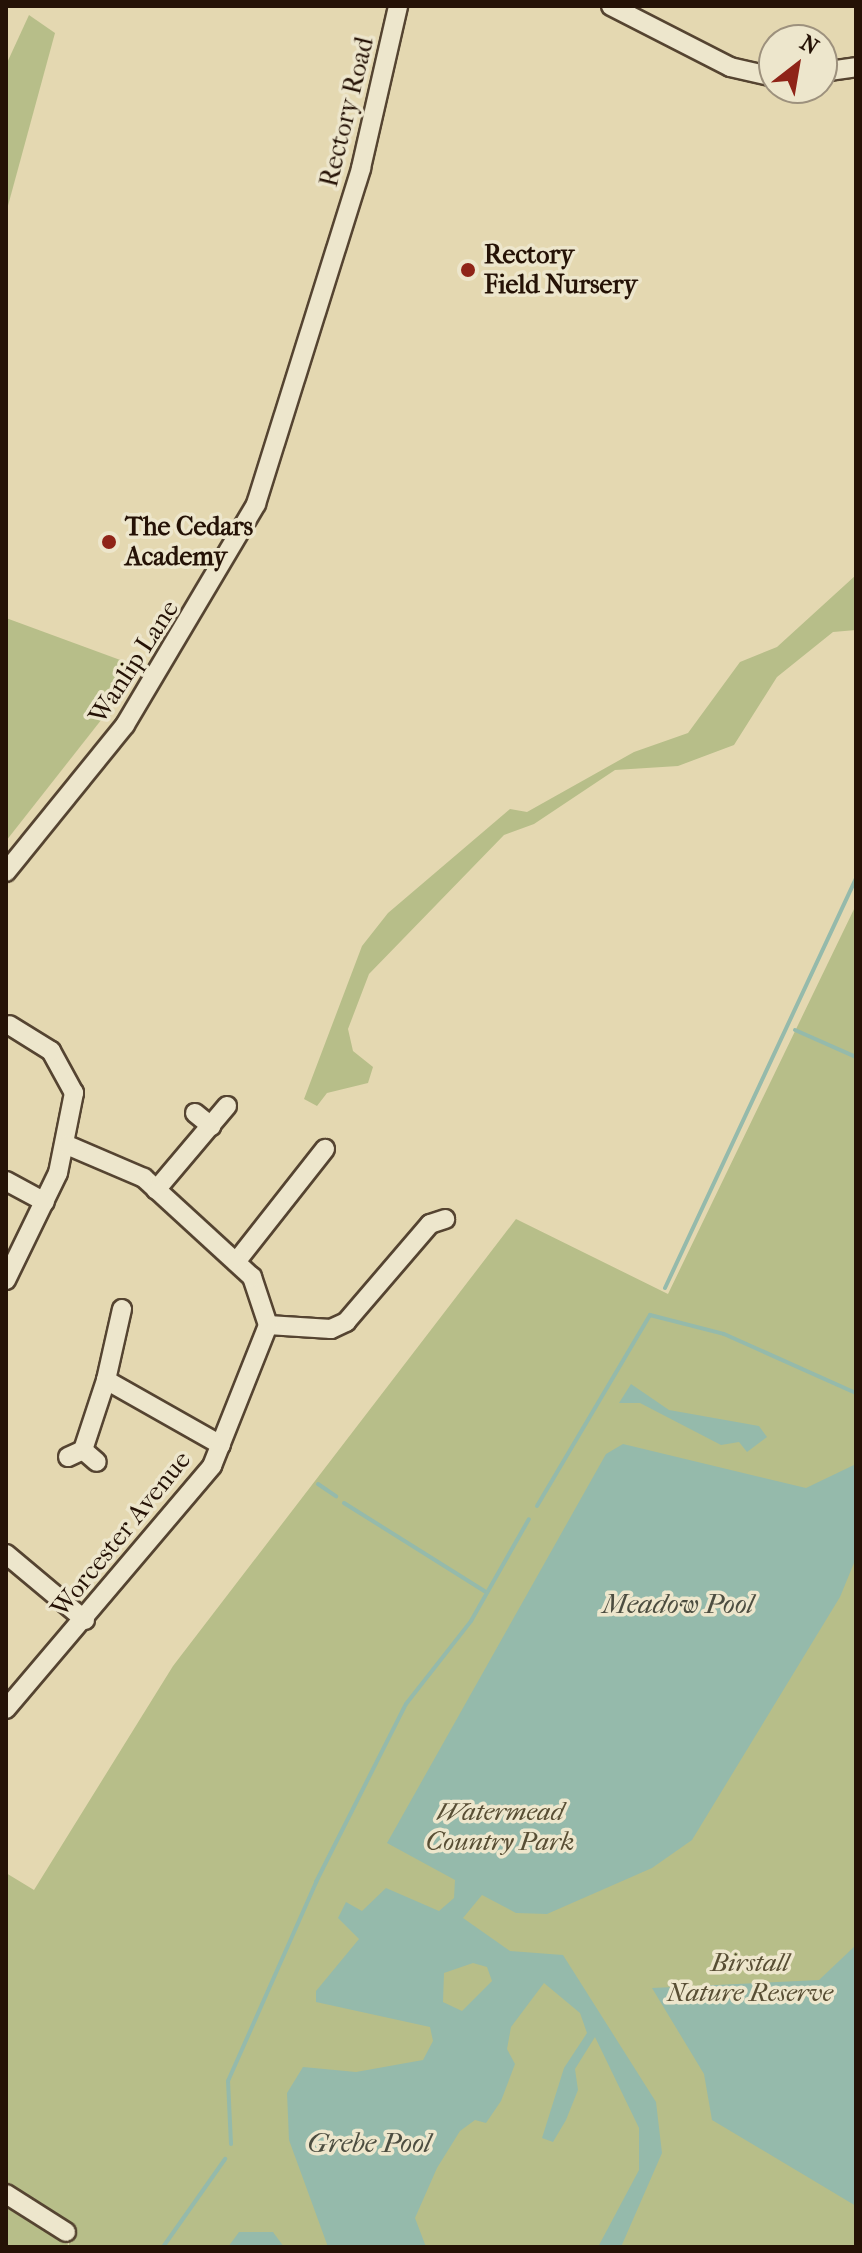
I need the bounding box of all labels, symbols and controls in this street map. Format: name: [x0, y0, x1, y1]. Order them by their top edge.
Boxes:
north arrow: [758, 24, 838, 104]
text: N: [795, 30, 823, 61]
street label: Rectory Road: [313, 34, 381, 190]
place label: Rectory Field Nursery: [484, 239, 637, 300]
marker: Rectory Field Nursery: [459, 261, 477, 279]
place label: The Cedars Academy: [125, 511, 253, 572]
marker: The Cedars Academy: [100, 533, 118, 551]
street label: Wanlip Lane: [83, 594, 185, 730]
street label: Worcester Avenue: [45, 1445, 197, 1623]
water label: Meadow Pool: [602, 1587, 754, 1621]
park label: Watermead Country Park: [426, 1796, 574, 1858]
park label: Birstall Nature Reserve: [667, 1947, 833, 2008]
water label: Grebe Pool: [307, 2126, 431, 2160]

